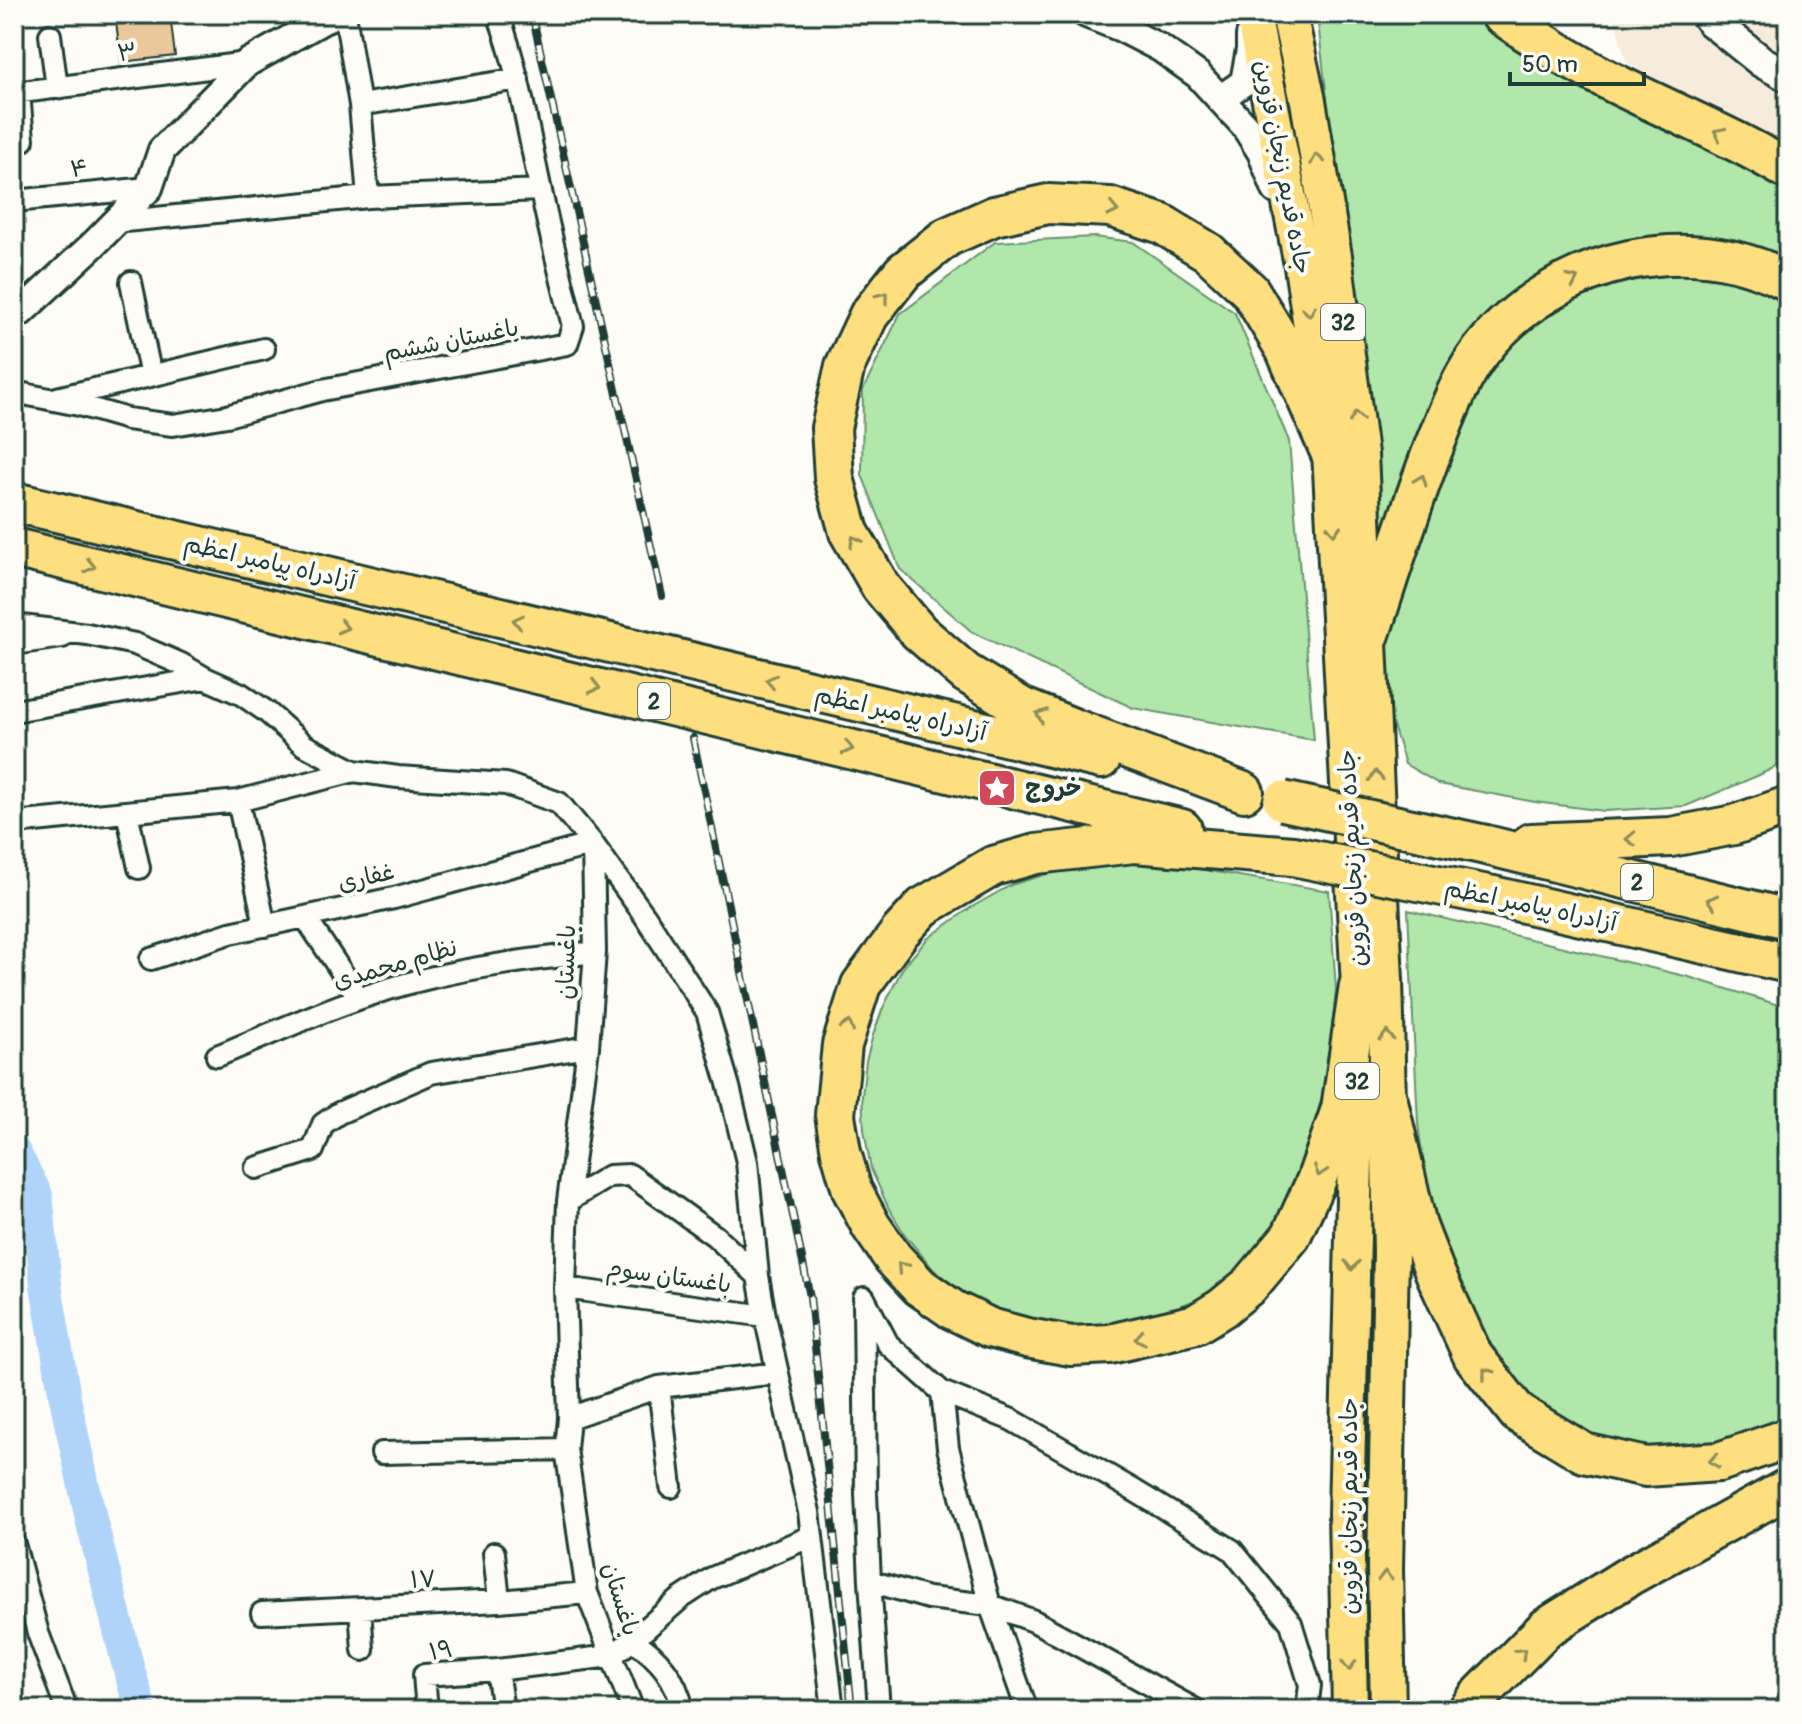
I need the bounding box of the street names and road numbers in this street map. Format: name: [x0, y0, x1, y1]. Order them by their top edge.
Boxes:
street label: ۳: [116, 37, 139, 68]
street label: جاده قدیم زنجان قزوین: [1245, 58, 1317, 277]
street label: ۴: [69, 153, 90, 184]
road number: 32: [1321, 304, 1365, 340]
street label: باغستان ششم: [381, 313, 522, 371]
street label: آزادراه پیامبر اعظم: [181, 529, 359, 599]
street label: آزادراه پیامبر اعظم: [812, 680, 990, 750]
road number: 2: [638, 683, 670, 719]
street label: جاده قدیم زنجان قزوین: [1332, 748, 1376, 967]
street label: غفاری: [335, 857, 397, 898]
road number: 2: [1621, 864, 1653, 900]
street label: آزادراه پیامبر اعظم: [1442, 873, 1621, 941]
street label: باغستان: [551, 924, 582, 1000]
street label: نظام محمدی: [330, 933, 461, 999]
road number: 32: [1335, 1063, 1379, 1099]
street label: باغستان سوم: [604, 1253, 733, 1303]
street label: جاده قدیم زنجان قزوین: [1335, 1397, 1367, 1615]
street label: باغستان: [596, 1559, 645, 1639]
street label: ۱۷: [409, 1564, 437, 1595]
street label: ۱۹: [427, 1634, 456, 1667]

